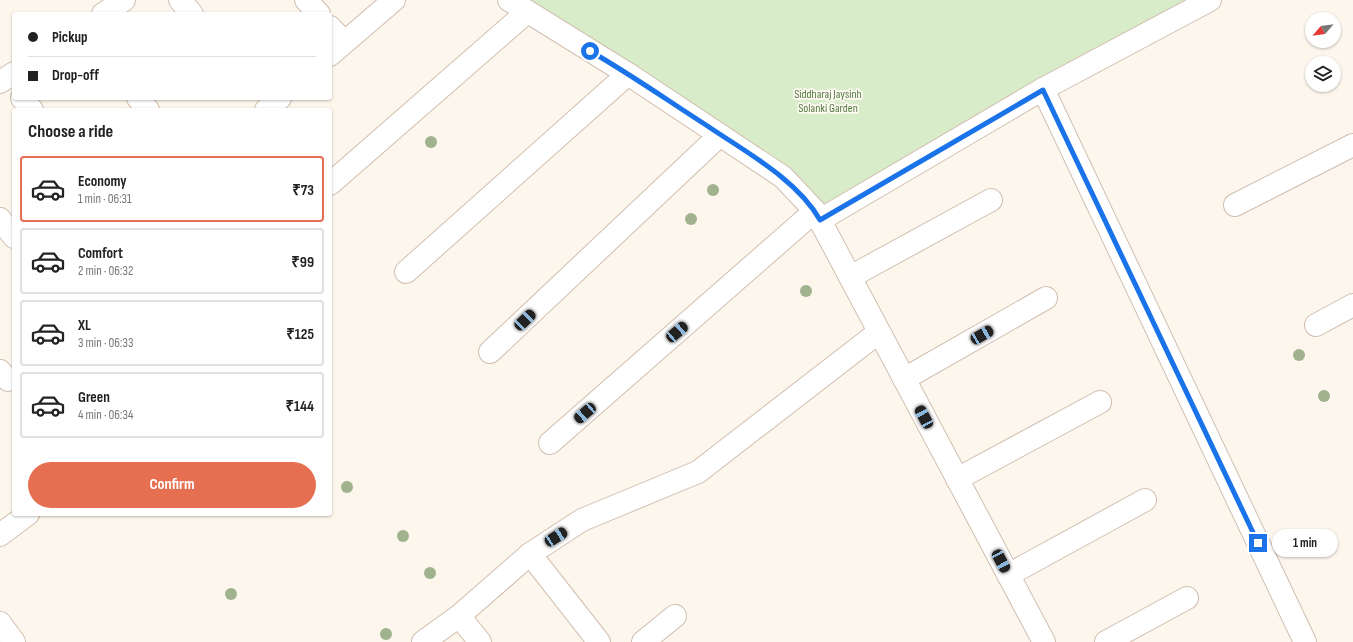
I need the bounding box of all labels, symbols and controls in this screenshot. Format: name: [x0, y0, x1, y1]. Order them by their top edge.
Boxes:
north arrow: [1305, 12, 1341, 48]
map controls: [1305, 12, 1341, 92]
text: Pickup: [52, 28, 88, 47]
route start: [581, 42, 599, 60]
button: layers: [1305, 56, 1341, 92]
text: Drop-off: [52, 66, 99, 85]
park label: Siddharaj Jaysinh Solanki Garden: [794, 87, 862, 116]
text: Choose a ride: [28, 121, 113, 142]
icon: car: [30, 171, 66, 207]
text: Economy: [78, 172, 127, 191]
text: ₹73: [292, 181, 314, 200]
text: 1 min · 06:31: [78, 191, 132, 207]
icon: car: [30, 243, 66, 279]
text: Comfort: [78, 244, 123, 263]
text: ₹99: [291, 253, 314, 272]
text: 2 min · 06:32: [78, 263, 133, 279]
car: [512, 307, 538, 333]
icon: car: [30, 315, 66, 351]
text: XL: [78, 316, 91, 335]
car: [664, 320, 690, 344]
car: [969, 324, 995, 346]
text: ₹125: [286, 325, 314, 344]
text: 3 min · 06:33: [78, 335, 133, 351]
icon: car: [30, 387, 66, 423]
text: Green: [78, 388, 110, 407]
text: ₹144: [285, 397, 314, 416]
car: [572, 401, 598, 425]
car: [913, 404, 935, 430]
text: 4 min · 06:34: [78, 407, 133, 423]
button: Confirm: [28, 462, 316, 508]
car: [543, 525, 569, 549]
callout: 1 min: [1272, 529, 1338, 557]
route end: [1249, 534, 1267, 552]
text: 1 min: [1293, 535, 1317, 551]
car: [990, 548, 1012, 574]

